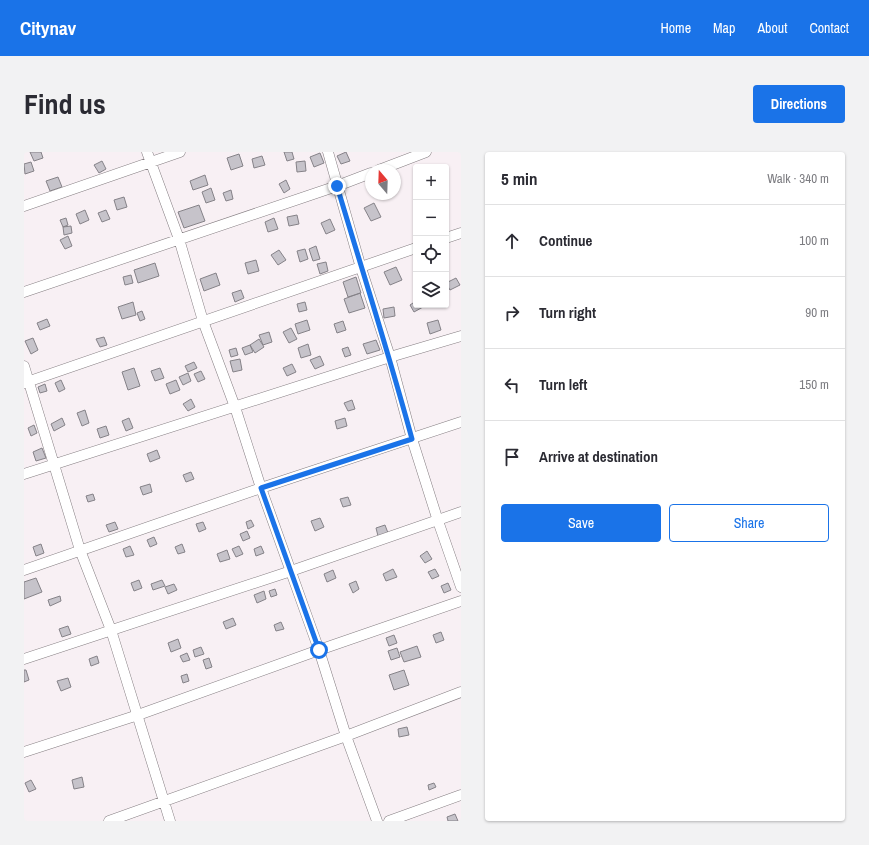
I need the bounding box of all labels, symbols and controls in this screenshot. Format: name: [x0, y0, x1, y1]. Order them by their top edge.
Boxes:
text: Citynav: [20, 15, 76, 41]
text: Home: [660, 19, 691, 37]
text: Map: [713, 19, 735, 37]
text: About: [757, 19, 787, 37]
text: Contact: [809, 19, 849, 37]
text: Find us: [24, 85, 106, 123]
button: Directions: [753, 85, 845, 123]
north arrow: [365, 164, 401, 200]
map controls: [413, 164, 449, 308]
button: +: [413, 164, 449, 200]
text: 5 min: [501, 167, 537, 190]
text: Walk · 340 m: [767, 170, 829, 187]
route end: [328, 177, 346, 195]
button: −: [413, 200, 449, 236]
icon: ahead: [501, 230, 523, 252]
text: Continue: [539, 230, 592, 251]
text: 100 m: [799, 232, 829, 249]
button: locate: [413, 236, 449, 272]
button: layers: [413, 272, 449, 308]
icon: right: [501, 302, 523, 324]
text: Turn right: [539, 302, 596, 323]
text: 90 m: [805, 304, 829, 321]
icon: left: [501, 374, 523, 396]
text: Turn left: [539, 374, 587, 395]
text: 150 m: [799, 376, 829, 393]
icon: arrive: [501, 446, 523, 468]
text: Arrive at destination: [539, 446, 658, 467]
button: Save: [501, 504, 661, 542]
button: Share: [669, 504, 829, 542]
route start: [310, 641, 328, 659]

